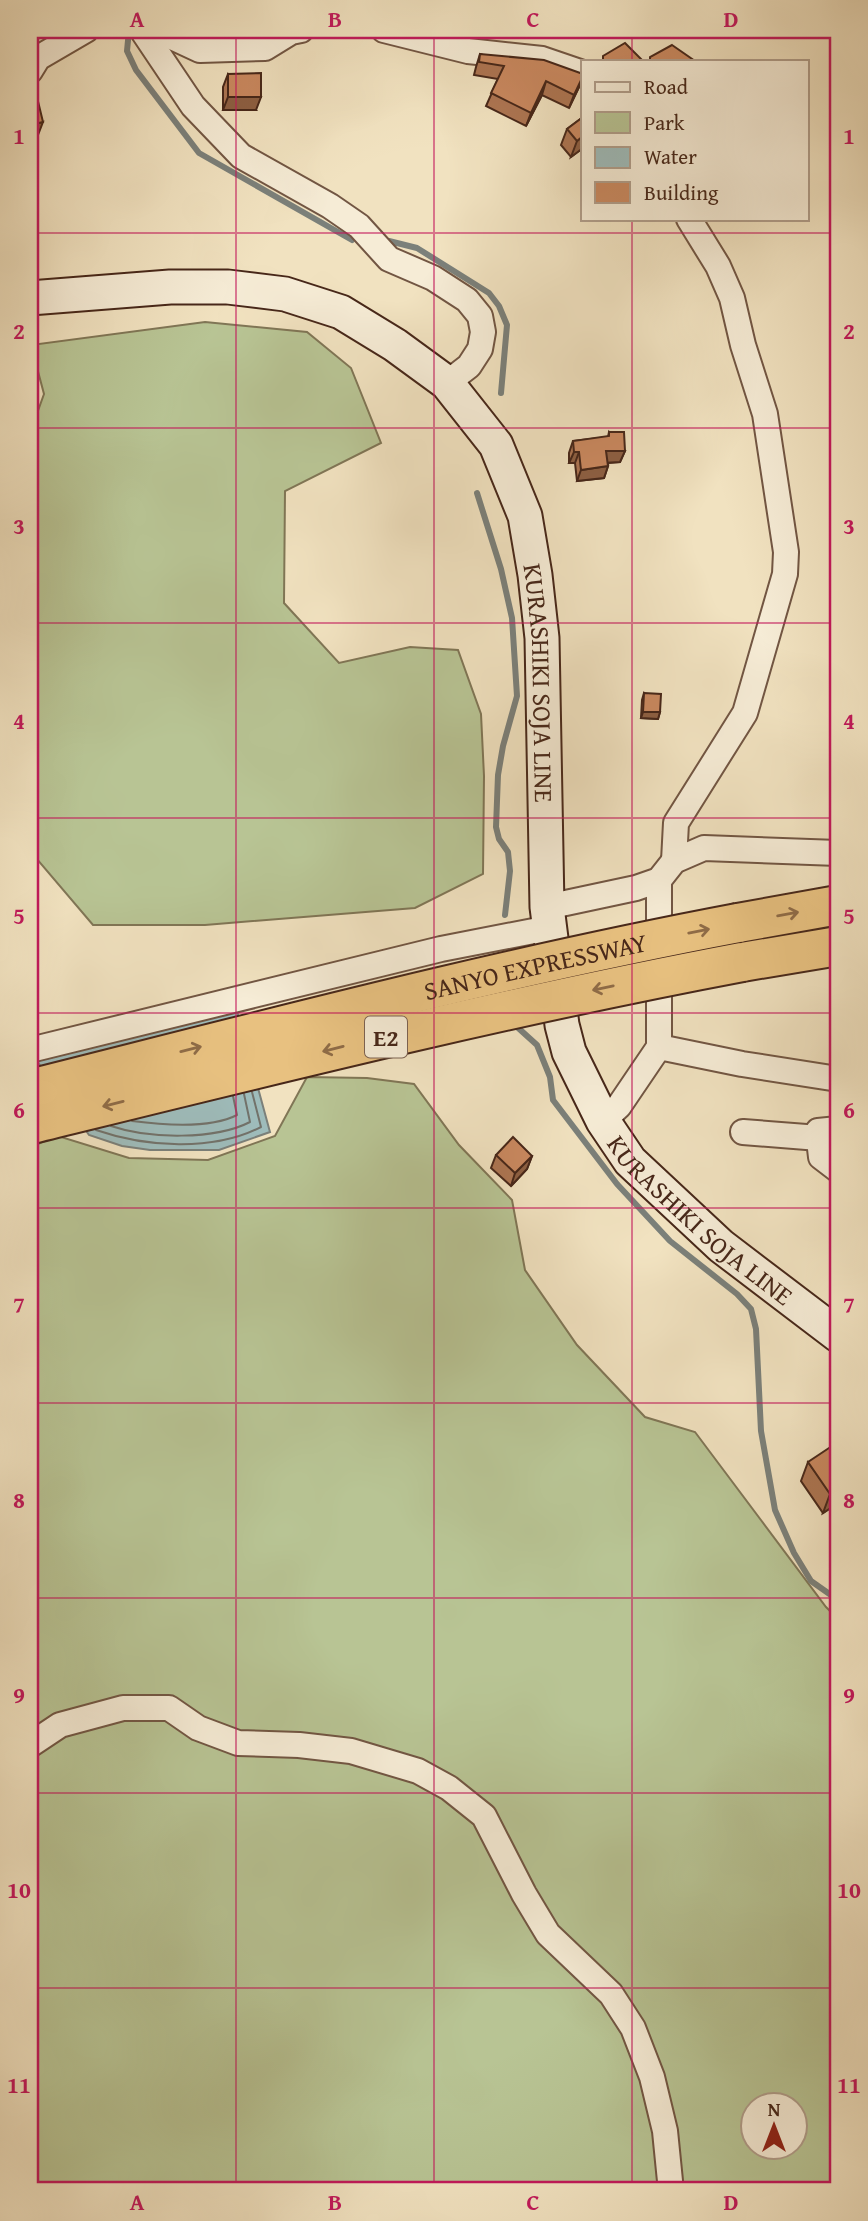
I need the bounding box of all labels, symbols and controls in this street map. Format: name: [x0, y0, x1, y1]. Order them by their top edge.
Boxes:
text: A: [130, 2, 145, 35]
text: B: [328, 2, 342, 35]
text: C: [526, 2, 540, 35]
text: D: [724, 2, 739, 35]
legend: [581, 60, 808, 220]
text: Road: [644, 71, 689, 102]
text: Park: [644, 107, 685, 138]
text: 1: [13, 119, 25, 152]
text: 1: [843, 119, 855, 152]
text: Water: [644, 141, 697, 172]
text: Building: [644, 177, 719, 208]
text: 2: [13, 314, 25, 347]
text: 2: [843, 314, 855, 347]
text: 3: [13, 509, 25, 542]
text: 3: [843, 509, 855, 542]
street label: KURASHIKI SOJA LINE: [514, 560, 565, 803]
text: 4: [13, 704, 25, 737]
text: 4: [843, 704, 855, 737]
text: 5: [13, 899, 25, 932]
text: 5: [843, 899, 855, 932]
one-way arrow: [776, 907, 799, 920]
street label: SANYO EXPRESSWAY: [420, 922, 651, 1010]
one-way arrow: [687, 923, 710, 937]
one-way arrow: [592, 982, 615, 996]
road number: E2: [365, 1016, 407, 1058]
one-way arrow: [179, 1042, 202, 1055]
one-way arrow: [323, 1044, 345, 1057]
text: 6: [13, 1093, 25, 1126]
text: 6: [843, 1093, 855, 1126]
one-way arrow: [102, 1098, 124, 1111]
street label: KURASHIKI SOJA LINE: [598, 1127, 802, 1314]
text: 7: [13, 1288, 25, 1321]
text: 7: [843, 1288, 855, 1321]
text: 8: [13, 1483, 25, 1516]
text: 8: [843, 1483, 855, 1516]
text: 9: [13, 1678, 25, 1711]
text: 9: [843, 1678, 855, 1711]
text: 10: [7, 1873, 31, 1906]
text: 10: [837, 1873, 861, 1906]
text: 11: [7, 2068, 31, 2101]
text: 11: [837, 2068, 861, 2101]
north arrow: [738, 2092, 808, 2162]
text: N: [768, 2095, 781, 2123]
text: A: [130, 2185, 145, 2218]
text: B: [328, 2185, 342, 2218]
text: C: [526, 2185, 540, 2218]
text: D: [724, 2185, 739, 2218]

